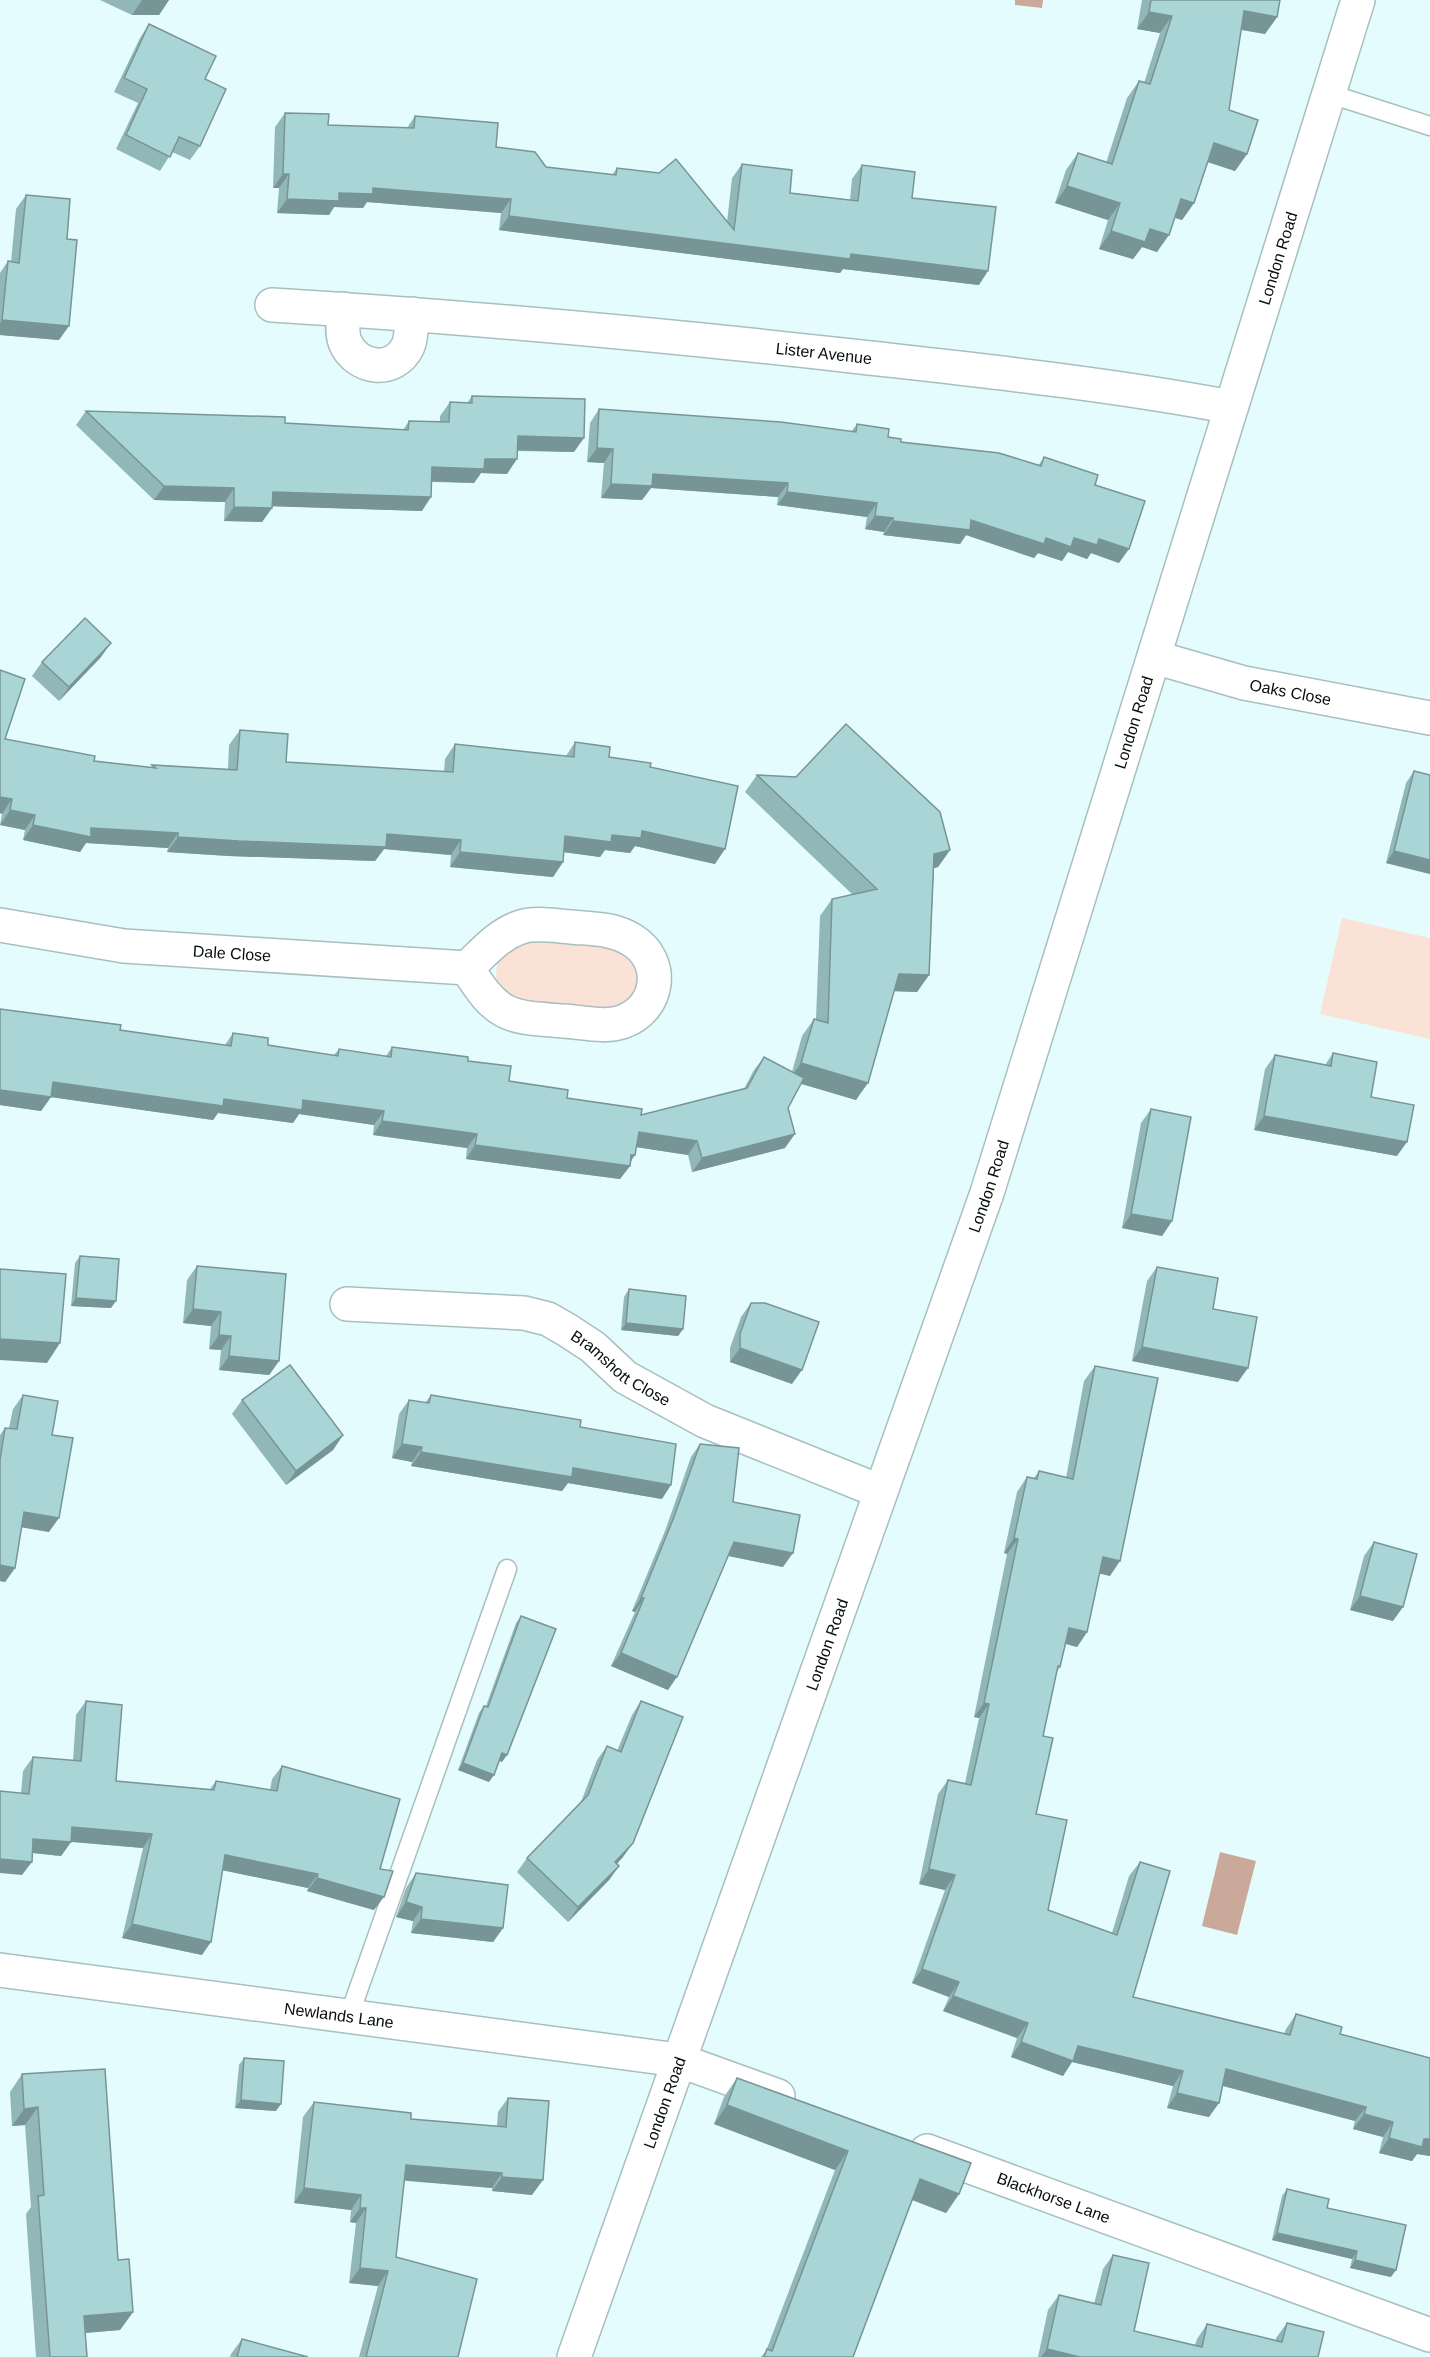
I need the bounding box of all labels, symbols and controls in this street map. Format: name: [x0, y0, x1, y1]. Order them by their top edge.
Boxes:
street label: London Road: [1255, 210, 1300, 307]
street label: Lister Avenue: [775, 339, 873, 367]
street label: London Road: [1111, 674, 1156, 771]
street label: Oaks Close: [1248, 676, 1333, 708]
street label: Dale Close: [192, 942, 272, 964]
street label: London Road: [965, 1138, 1011, 1235]
street label: Bramshott Close: [568, 1327, 673, 1409]
street label: London Road: [803, 1596, 851, 1693]
street label: Newlands Lane: [283, 1999, 395, 2031]
street label: London Road: [640, 2054, 688, 2151]
street label: Blackhorse Lane: [995, 2169, 1113, 2226]

